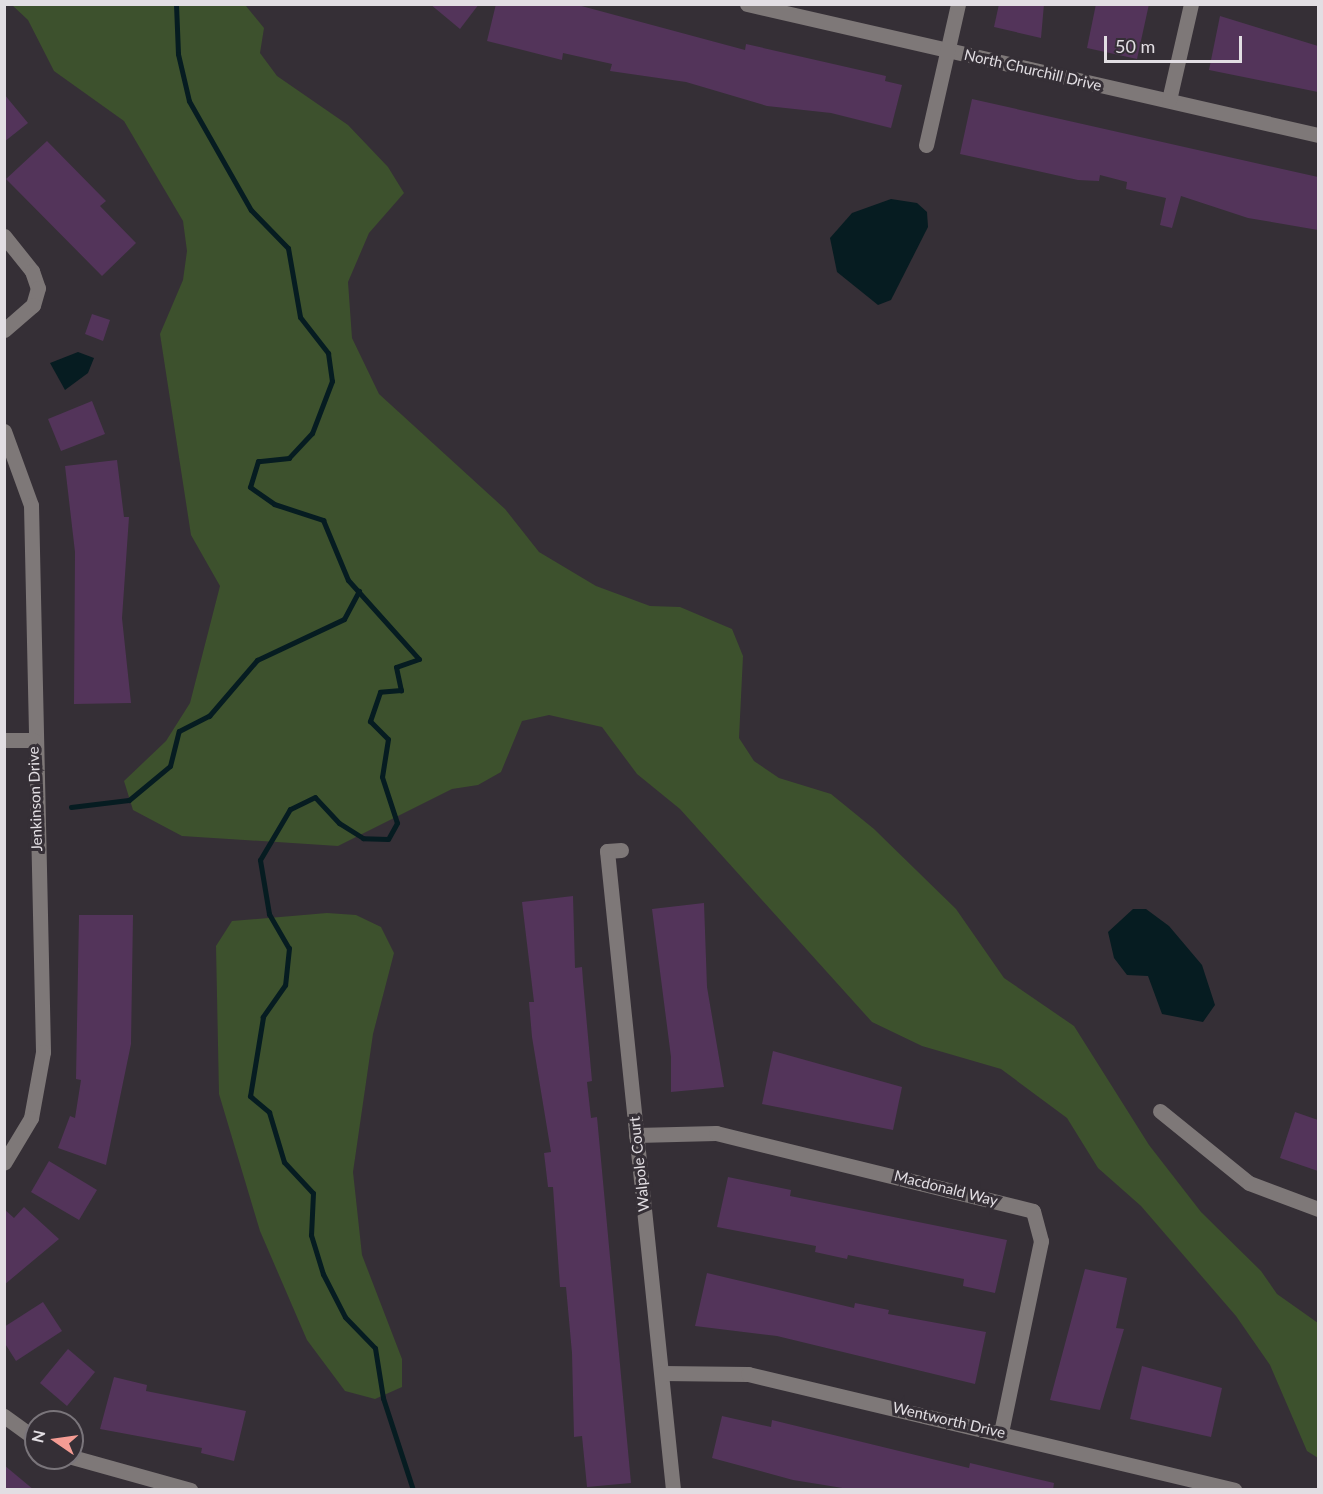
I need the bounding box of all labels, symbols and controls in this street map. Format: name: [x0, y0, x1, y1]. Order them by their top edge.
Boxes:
scale bar: [1107, 24, 1245, 62]
text: 50 m: [1115, 35, 1155, 57]
street label: North Churchill Drive: [963, 45, 1103, 95]
street label: Jenkinson Drive: [24, 746, 46, 852]
street label: Walpole Court: [625, 1116, 653, 1212]
street label: Macdonald Way: [892, 1166, 1000, 1210]
street label: Wentworth Drive: [891, 1398, 1007, 1442]
north arrow: [24, 1410, 84, 1470]
text: N: [27, 1428, 49, 1444]

